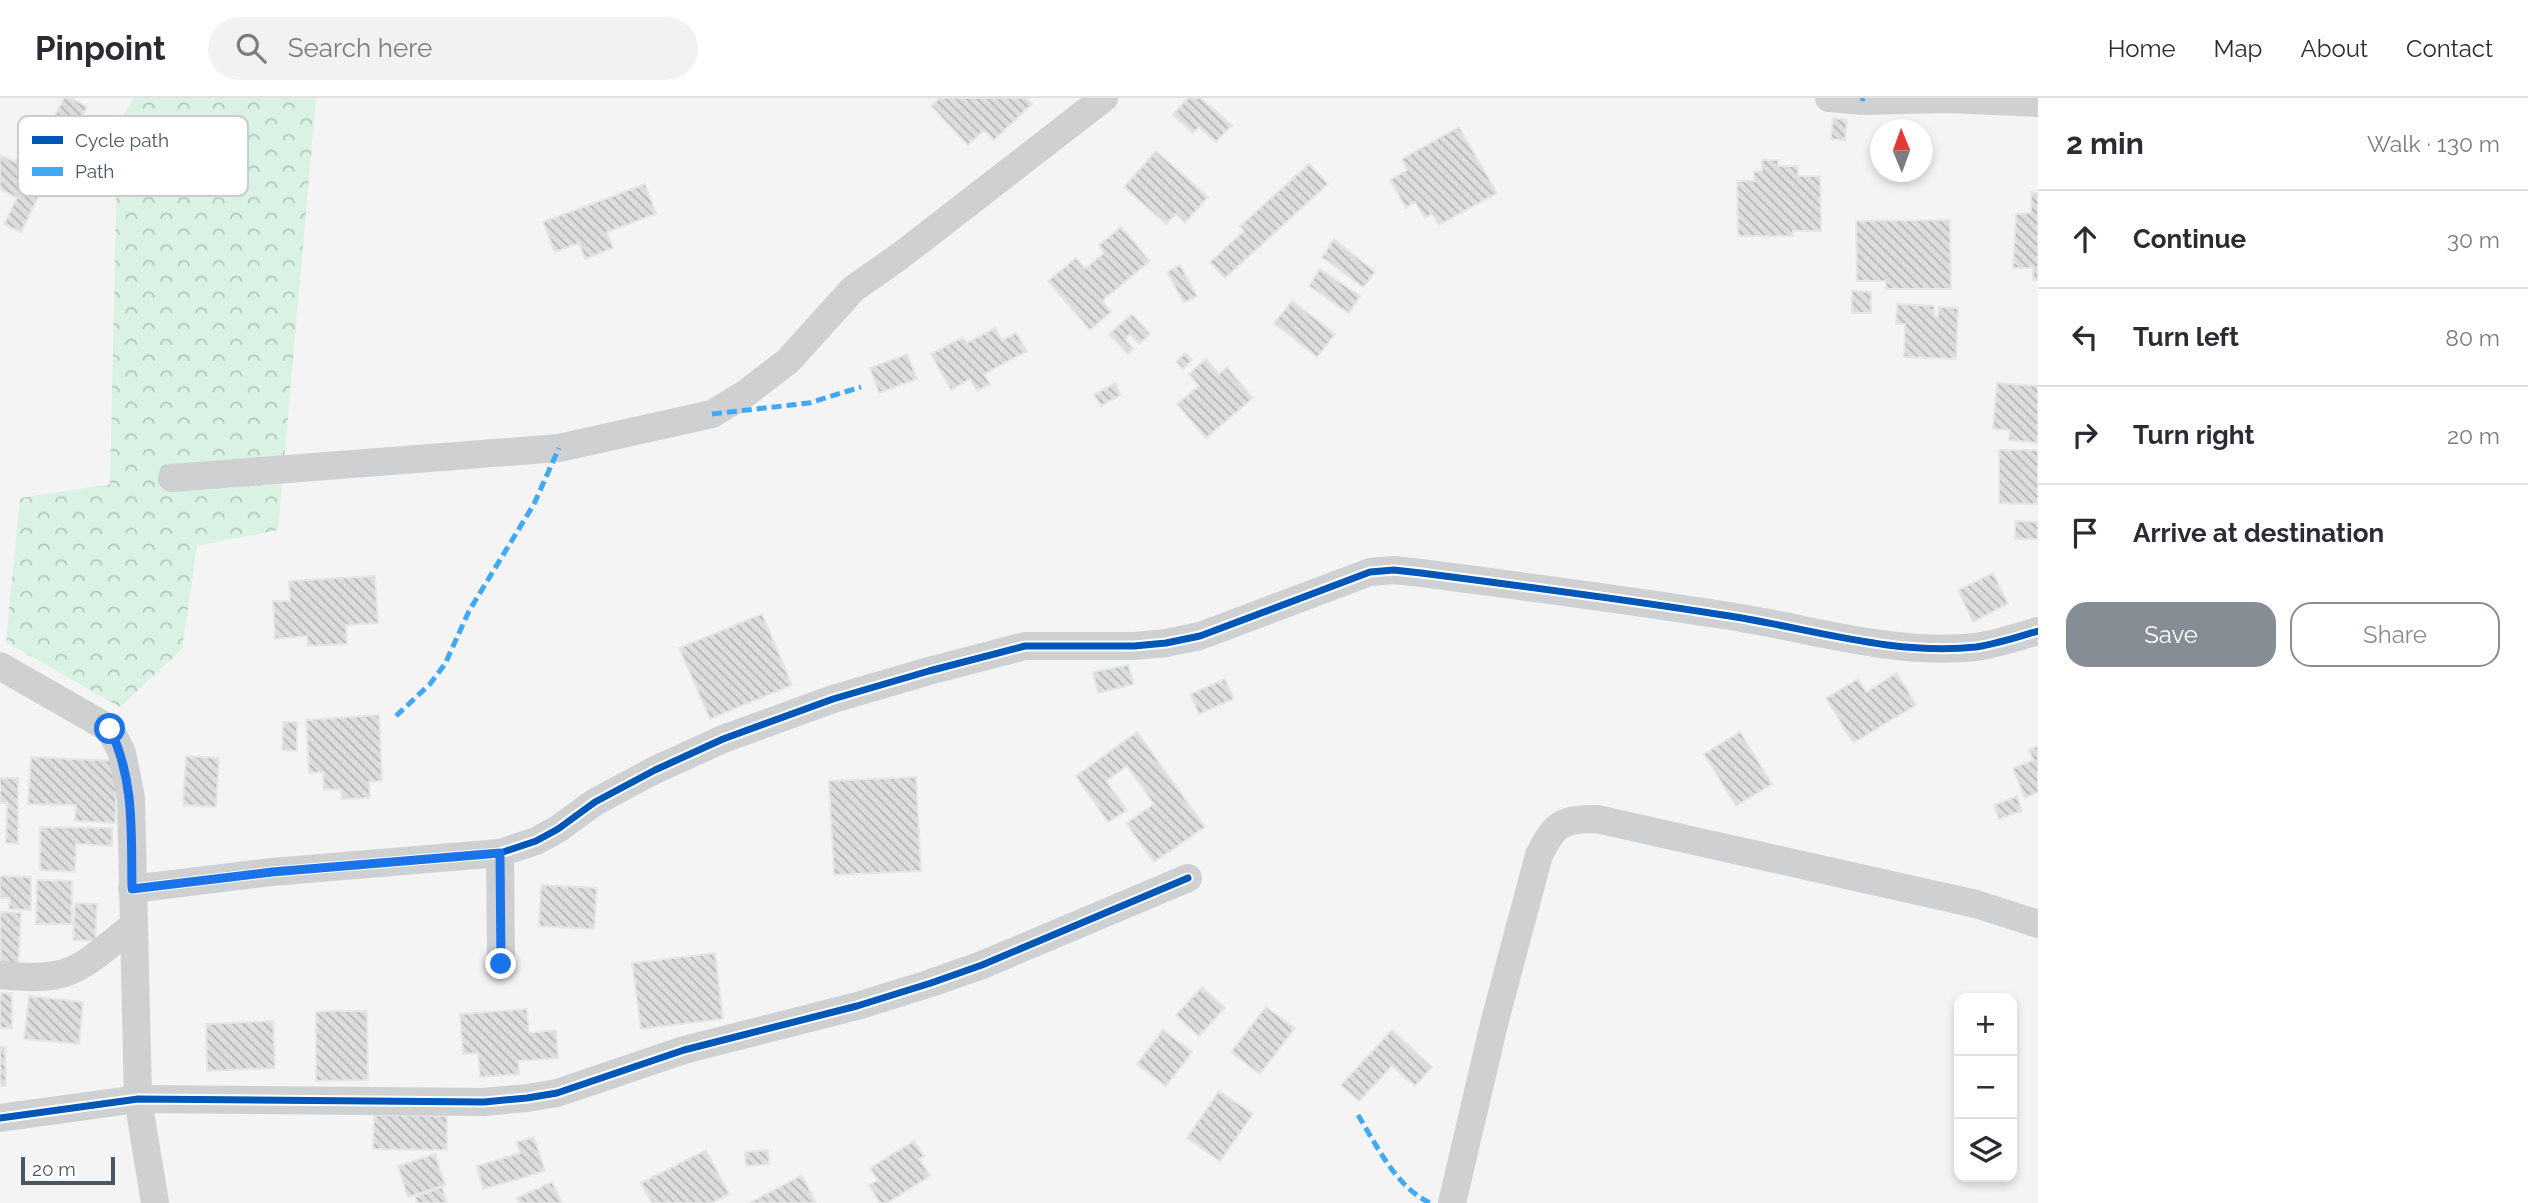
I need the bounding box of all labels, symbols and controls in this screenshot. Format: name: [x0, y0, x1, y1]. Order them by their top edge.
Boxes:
search box: [208, 17, 698, 80]
text: Pinpoint: [35, 29, 166, 68]
icon: search: [232, 29, 270, 67]
text: Search here: [288, 33, 432, 63]
text: Home: [2108, 34, 2176, 63]
text: Map: [2214, 34, 2262, 63]
text: About: [2300, 34, 2368, 63]
text: Contact: [2406, 34, 2493, 63]
legend: [18, 116, 248, 196]
north arrow: [1870, 119, 1933, 182]
text: 2 min: [2066, 126, 2144, 161]
text: Cycle path: [75, 129, 169, 151]
text: Walk · 130 m: [2367, 130, 2500, 157]
text: Path: [75, 160, 114, 182]
icon: ahead: [2066, 220, 2104, 258]
text: Continue: [2133, 224, 2246, 254]
text: 30 m: [2447, 226, 2500, 253]
icon: left: [2066, 318, 2104, 356]
text: Turn left: [2133, 322, 2239, 352]
text: 80 m: [2445, 324, 2500, 351]
icon: right: [2066, 416, 2104, 454]
text: Turn right: [2133, 420, 2254, 450]
text: 20 m: [2447, 422, 2500, 449]
icon: arrive: [2066, 514, 2104, 552]
text: Arrive at destination: [2133, 518, 2384, 548]
button: Save: [2066, 602, 2276, 667]
button: Share: [2290, 602, 2500, 667]
route start: [94, 713, 125, 744]
route end: [485, 948, 516, 979]
map controls: [1954, 993, 2017, 1182]
button: +: [1954, 993, 2017, 1056]
button: −: [1954, 1056, 2017, 1119]
button: layers: [1954, 1119, 2017, 1182]
scale bar: [21, 1154, 116, 1186]
text: 20 m: [32, 1158, 76, 1180]

